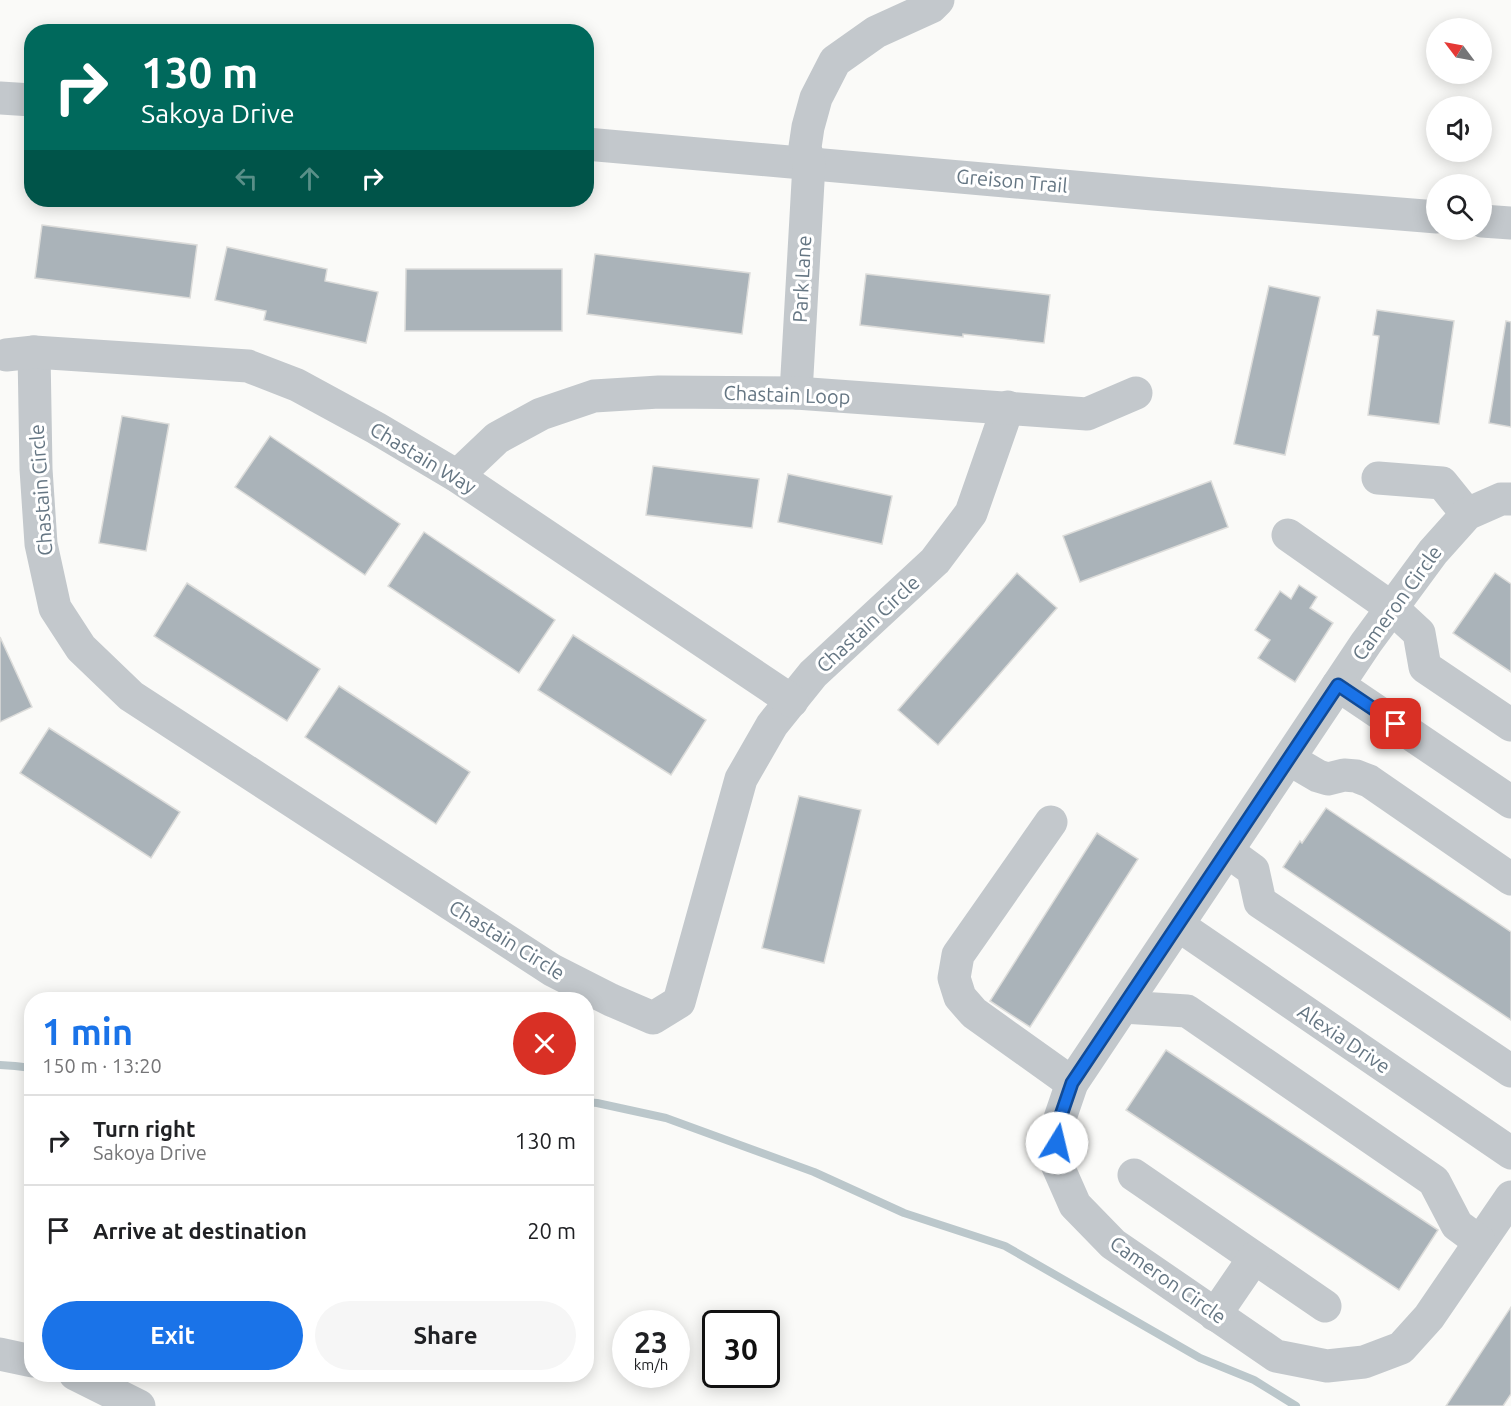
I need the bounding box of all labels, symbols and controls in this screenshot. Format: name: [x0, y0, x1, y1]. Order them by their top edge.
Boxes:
north arrow: [1426, 18, 1492, 84]
map controls: [1426, 18, 1492, 240]
icon: right: [42, 48, 120, 126]
text: 130 m: [141, 49, 258, 96]
button: sound: [1426, 96, 1492, 162]
text: Sakoya Drive: [141, 98, 295, 128]
icon: left: [230, 162, 263, 195]
icon: ahead: [293, 162, 326, 195]
icon: right: [356, 162, 389, 195]
street label: Greison Trail: [956, 164, 1069, 197]
button: search: [1426, 174, 1492, 240]
street label: Park Lane: [788, 235, 815, 323]
street label: Chastain Loop: [723, 381, 851, 408]
street label: Chastain Way: [366, 417, 481, 498]
street label: Chastain Circle: [24, 423, 57, 557]
street label: Cameron Circle: [1347, 541, 1446, 665]
street label: Chastain Circle: [812, 570, 924, 677]
pin: [1370, 698, 1421, 749]
icon: arrive: [1379, 707, 1412, 740]
street label: Chastain Circle: [445, 895, 569, 984]
street label: Alexia Drive: [1294, 999, 1395, 1078]
text: 1 min: [42, 1011, 133, 1052]
button: close: [513, 1012, 576, 1075]
text: 150 m · 13:20: [42, 1054, 162, 1077]
position arrow: [1025, 1111, 1089, 1175]
text: Turn right: [93, 1116, 195, 1141]
icon: right: [42, 1124, 75, 1157]
text: 130 m: [515, 1128, 576, 1153]
text: Sakoya Drive: [93, 1141, 207, 1164]
icon: arrive: [42, 1214, 75, 1247]
text: Arrive at destination: [93, 1218, 307, 1243]
text: 20 m: [527, 1218, 576, 1243]
street label: Cameron Circle: [1106, 1231, 1231, 1328]
button: Exit: [42, 1301, 303, 1370]
button: Share: [315, 1301, 576, 1370]
speed limit sign: 30: [702, 1310, 780, 1388]
text: 23: [634, 1325, 668, 1359]
text: km/h: [634, 1356, 668, 1373]

